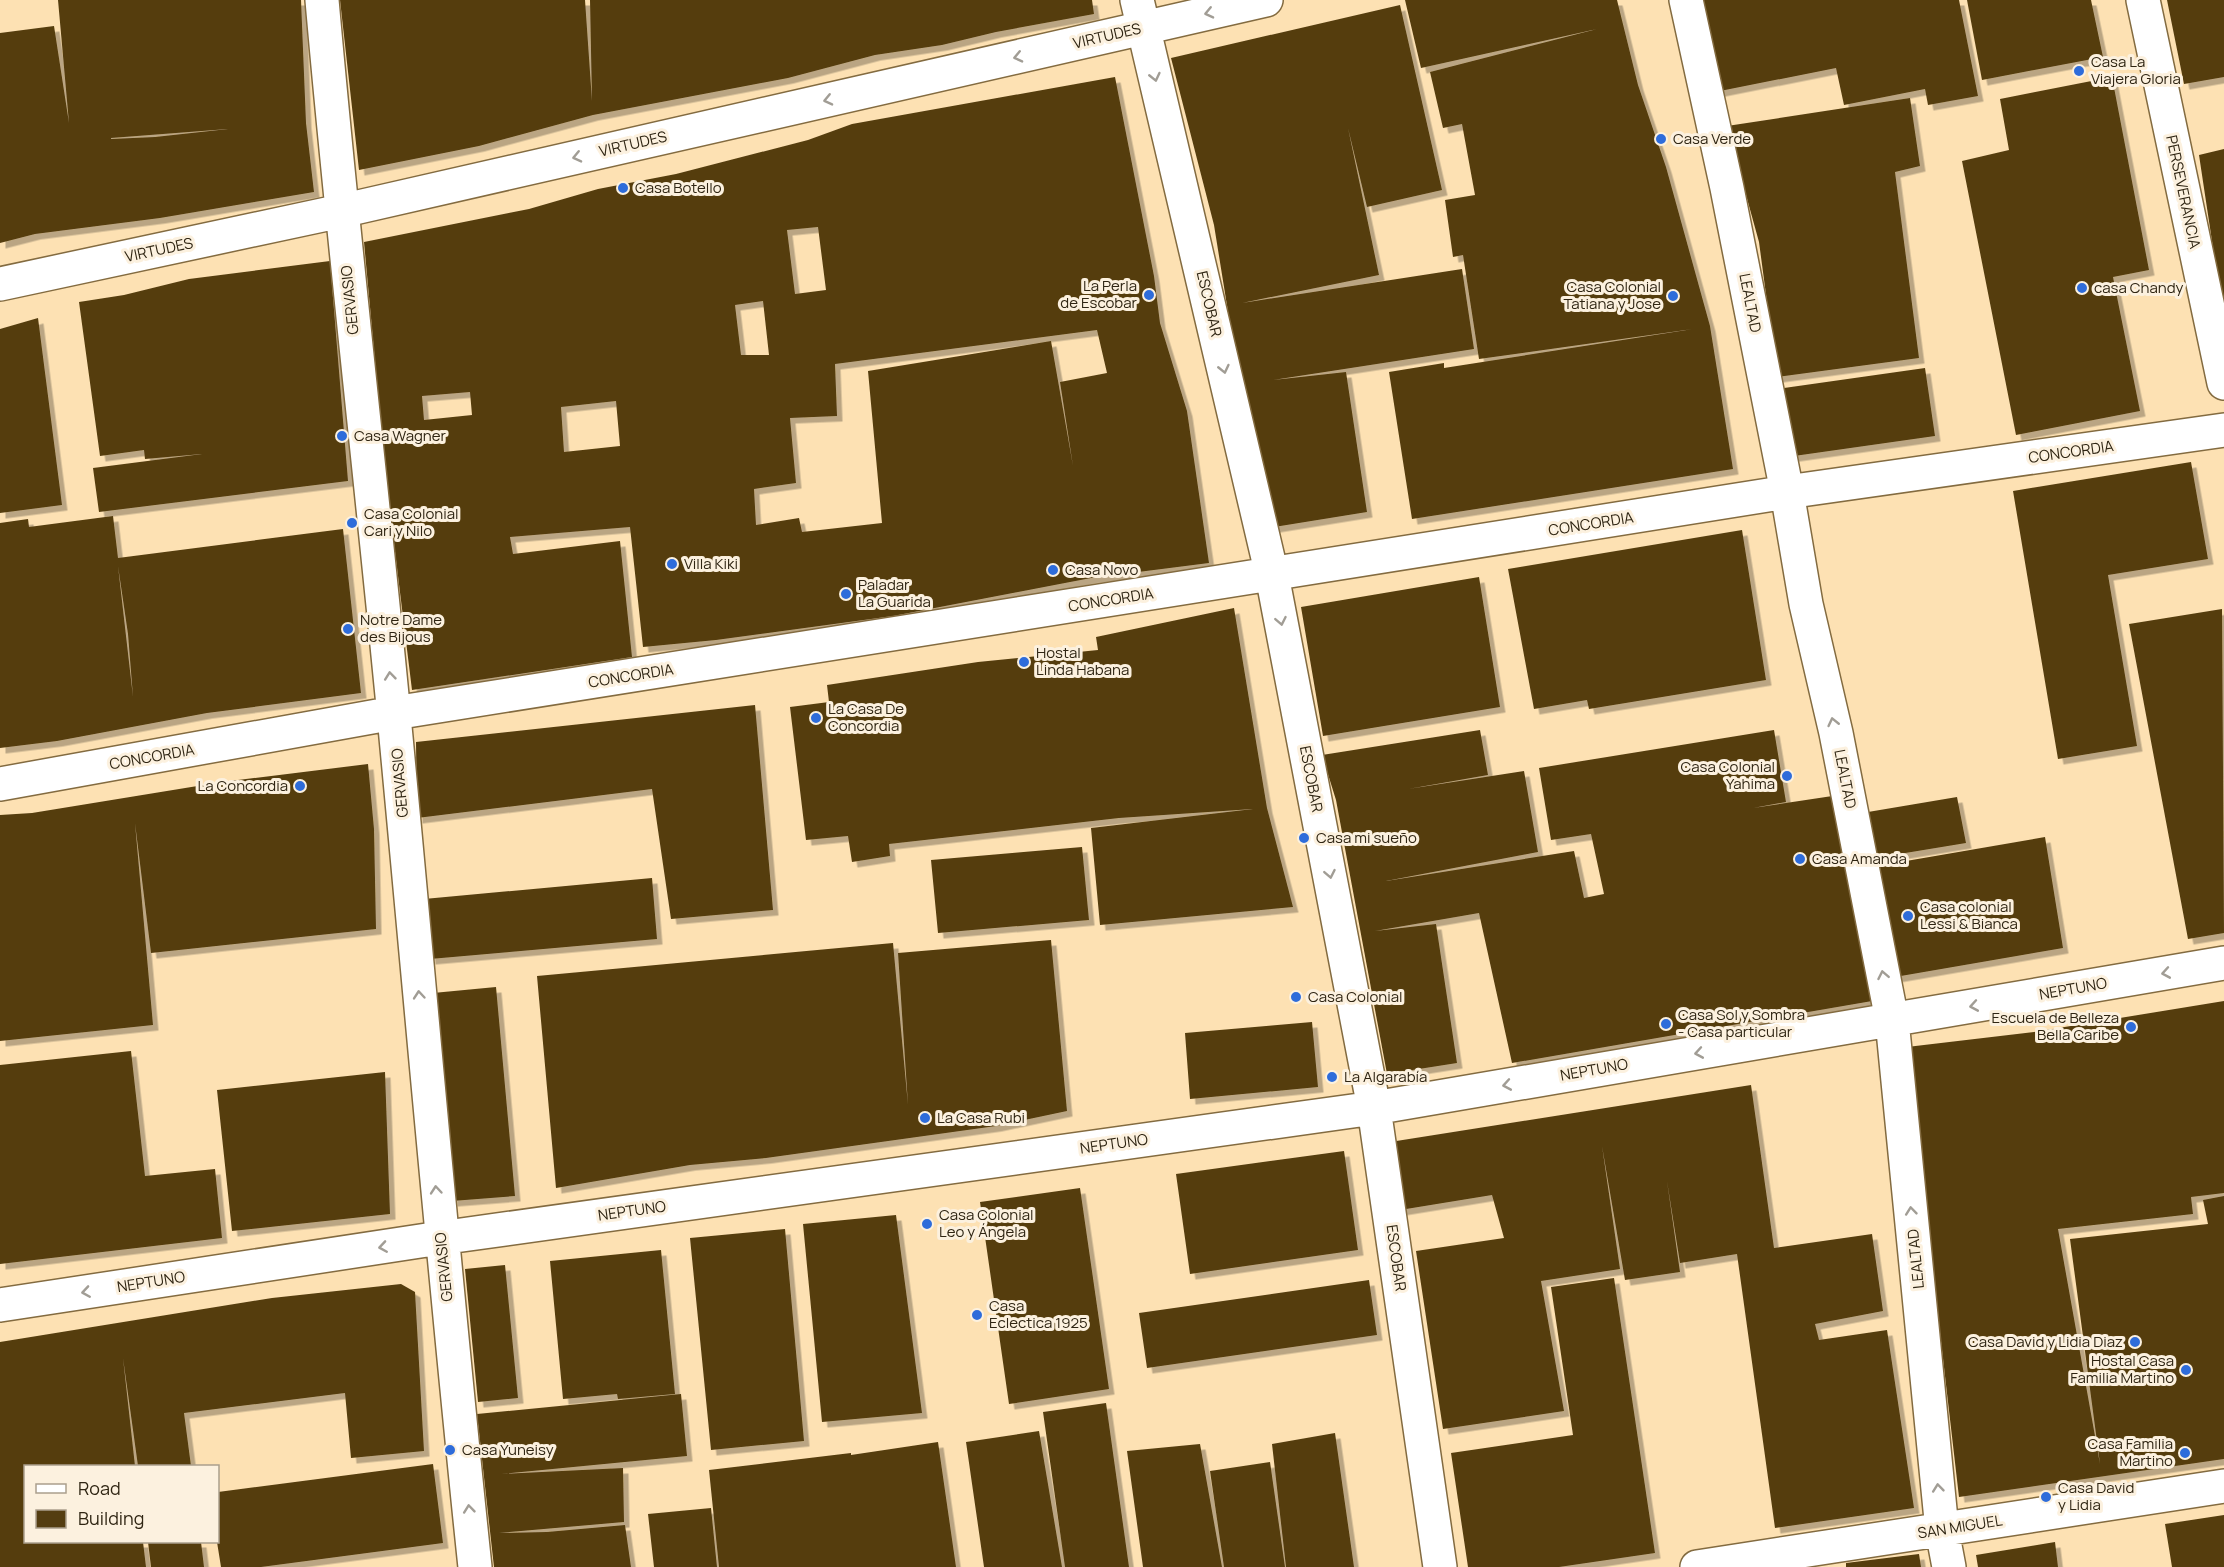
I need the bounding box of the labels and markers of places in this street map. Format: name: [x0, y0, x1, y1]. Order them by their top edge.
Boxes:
place label: Casa La Viajera Gloria: [2091, 51, 2181, 89]
marker: Casa La Viajera Gloria: [2072, 64, 2086, 78]
place label: Casa Verde: [1673, 128, 1751, 149]
marker: Casa Verde: [1654, 132, 1668, 146]
place label: Casa Botello: [635, 177, 722, 198]
marker: Casa Botello: [616, 181, 630, 195]
place label: La Perla de Escobar: [1060, 275, 1138, 313]
place label: Casa Colonial Tatiana y Jose: [1563, 276, 1661, 314]
place label: casa Chandy: [2094, 277, 2184, 298]
marker: casa Chandy: [2075, 281, 2089, 295]
marker: La Perla de Escobar: [1142, 288, 1156, 302]
marker: Casa Colonial Tatiana y Jose: [1666, 289, 1680, 303]
place label: Casa Wagner: [354, 425, 446, 446]
marker: Casa Wagner: [335, 429, 349, 443]
place label: Casa Colonial Cari y Nilo: [364, 503, 459, 541]
marker: Casa Colonial Cari y Nilo: [345, 516, 359, 530]
place label: Villa Kiki: [684, 553, 738, 574]
marker: Villa Kiki: [665, 557, 679, 571]
place label: Casa Novo: [1065, 559, 1138, 580]
marker: Casa Novo: [1046, 563, 1060, 577]
place label: Paladar La Guarida: [858, 574, 931, 612]
marker: Paladar La Guarida: [839, 587, 853, 601]
place label: Notre Dame des Bijous: [360, 609, 442, 647]
marker: Notre Dame des Bijous: [341, 622, 355, 636]
place label: Hostal Linda Habana: [1036, 642, 1129, 680]
marker: Hostal Linda Habana: [1017, 655, 1031, 669]
place label: La Casa De Concordia: [828, 698, 904, 736]
marker: La Casa De Concordia: [809, 711, 823, 725]
place label: Casa Colonial Yahima: [1681, 756, 1775, 794]
marker: Casa Colonial Yahima: [1780, 769, 1794, 783]
place label: La Concordia: [198, 775, 288, 796]
marker: La Concordia: [293, 779, 307, 793]
place label: Casa mi sueño: [1316, 827, 1417, 848]
marker: Casa mi sueño: [1297, 831, 1311, 845]
place label: Casa Amanda: [1812, 848, 1907, 869]
marker: Casa Amanda: [1793, 852, 1807, 866]
place label: Casa colonial Lessi & Bianca: [1920, 896, 2018, 934]
marker: Casa colonial Lessi & Bianca: [1901, 909, 1915, 923]
place label: Casa Colonial: [1308, 986, 1403, 1007]
marker: Casa Colonial: [1289, 990, 1303, 1004]
place label: Casa Sol y Sombra - Casa particular: [1678, 1004, 1805, 1042]
place label: Escuela de Belleza Bella Caribe: [1992, 1007, 2119, 1045]
marker: Casa Sol y Sombra - Casa particular: [1659, 1017, 1673, 1031]
marker: Escuela de Belleza Bella Caribe: [2124, 1020, 2138, 1034]
place label: La Algarabía: [1344, 1066, 1427, 1087]
marker: La Algarabía: [1325, 1070, 1339, 1084]
place label: La Casa Rubi: [937, 1107, 1025, 1128]
marker: La Casa Rubi: [918, 1111, 932, 1125]
place label: Casa Colonial Leo y Ángela: [939, 1204, 1034, 1242]
marker: Casa Colonial Leo y Ángela: [920, 1217, 934, 1231]
place label: Casa Eclectica 1925: [989, 1295, 1088, 1333]
marker: Casa Eclectica 1925: [970, 1308, 984, 1322]
place label: Casa David y Lidia Diaz: [1968, 1331, 2123, 1352]
marker: Casa David y Lidia Diaz: [2128, 1335, 2142, 1349]
place label: Hostal Casa Familia Martino: [2070, 1350, 2174, 1388]
marker: Hostal Casa Familia Martino: [2179, 1363, 2193, 1377]
place label: Casa Familia Martino: [2088, 1433, 2173, 1471]
place label: Casa Yuneisy: [462, 1439, 554, 1460]
marker: Casa Yuneisy: [443, 1443, 457, 1457]
marker: Casa Familia Martino: [2178, 1446, 2192, 1460]
place label: Casa David y Lidia: [2058, 1477, 2134, 1515]
marker: Casa David y Lidia: [2039, 1490, 2053, 1504]

